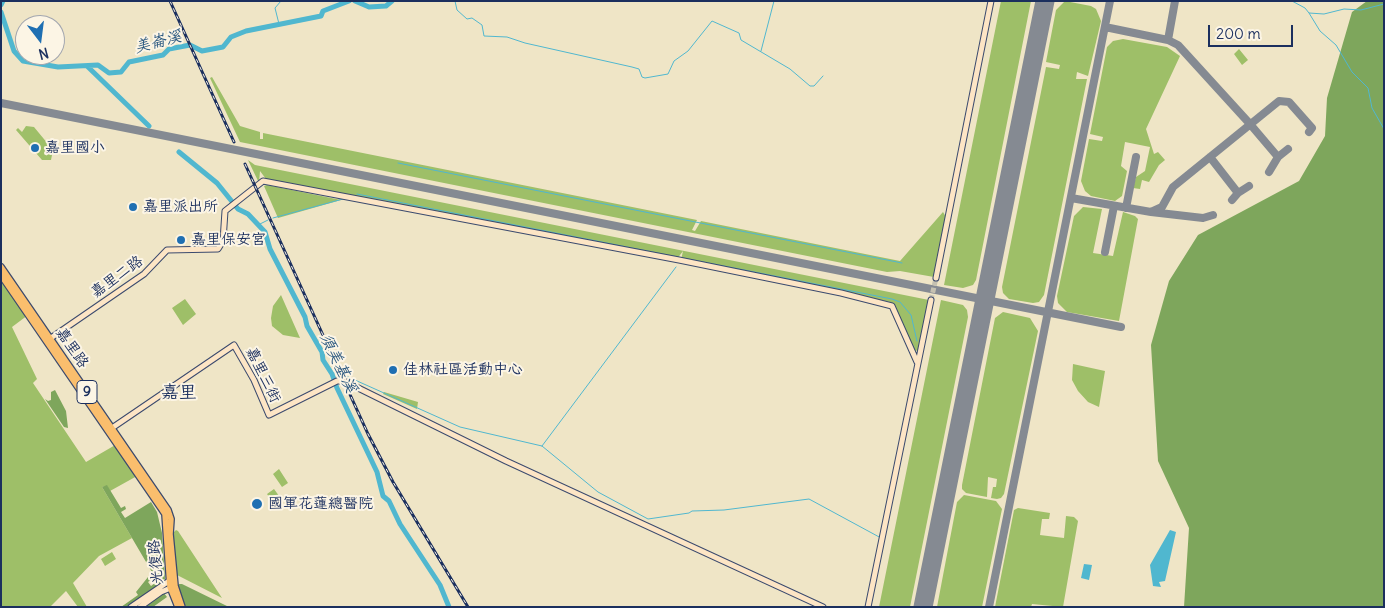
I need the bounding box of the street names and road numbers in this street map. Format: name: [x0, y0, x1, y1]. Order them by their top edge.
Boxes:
street label: 嘉里二路: [87, 252, 147, 302]
street label: 嘉里路: [52, 324, 92, 372]
street label: 嘉里三街: [242, 344, 284, 406]
road number: 9: [77, 381, 97, 404]
street label: 光復路: [145, 539, 167, 585]

